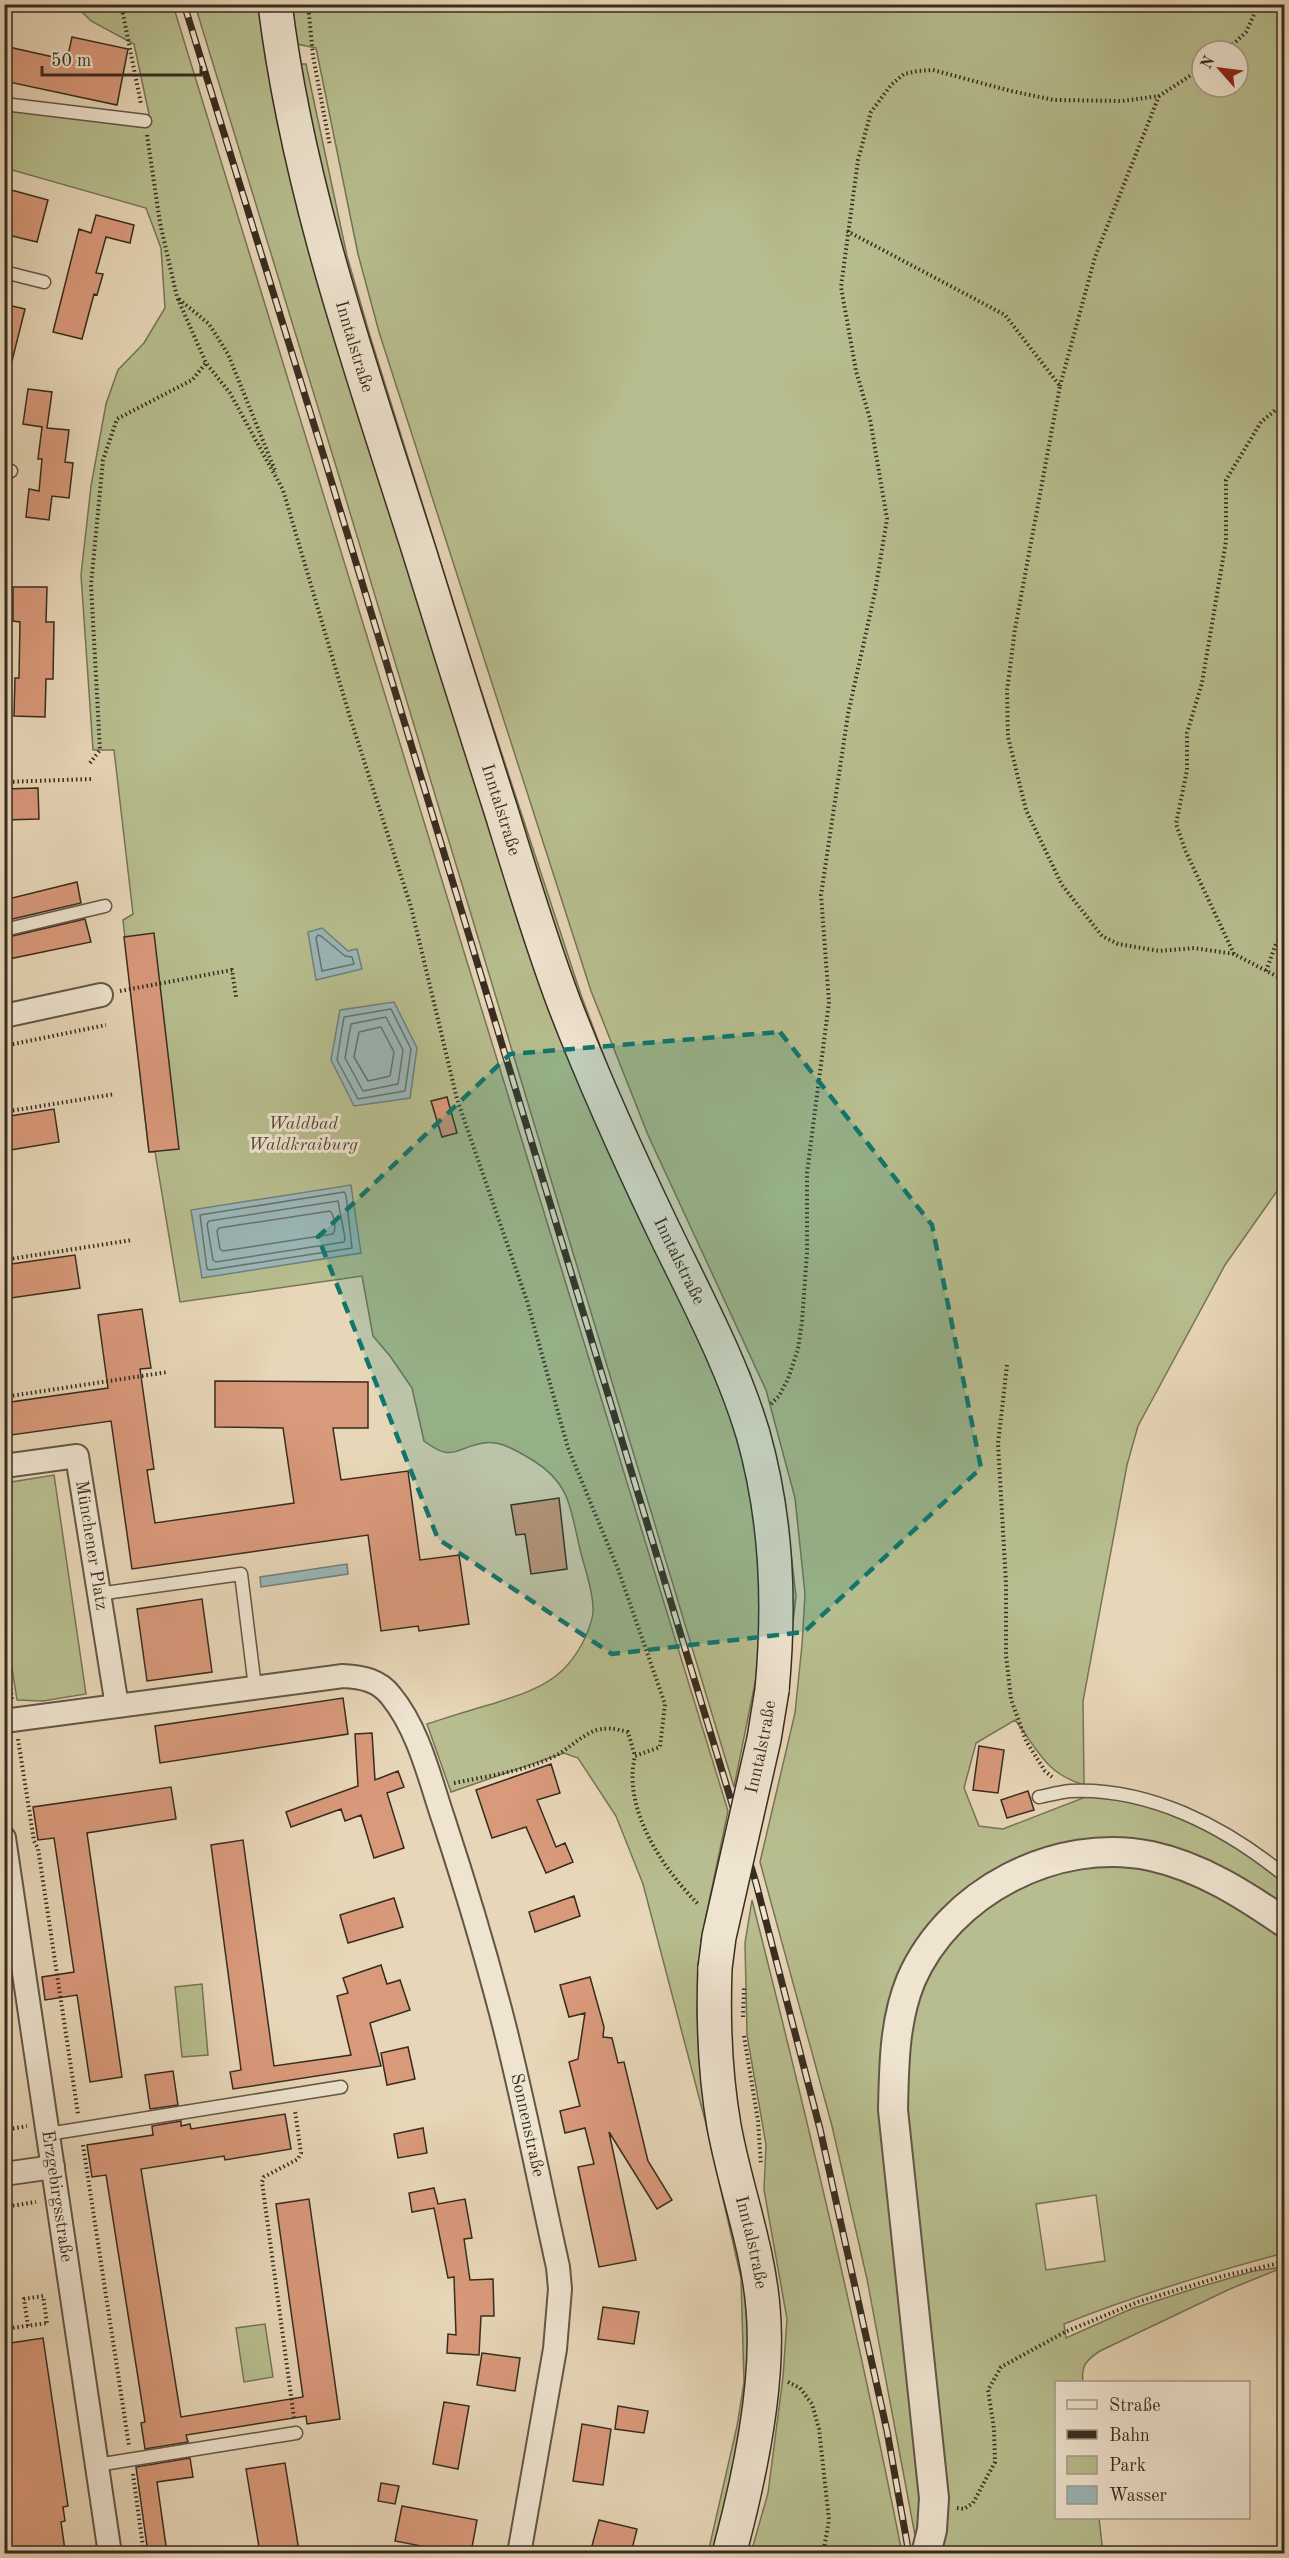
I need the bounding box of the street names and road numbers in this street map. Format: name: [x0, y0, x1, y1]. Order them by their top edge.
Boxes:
street label: Inntalstraße: [332, 299, 377, 395]
street label: Inntalstraße: [478, 762, 523, 858]
street label: Inntalstraße: [650, 1215, 708, 1308]
street label: Münchener Platz: [72, 1479, 111, 1611]
street label: Inntalstraße: [743, 1699, 779, 1795]
street label: Sonnenstraße: [507, 2072, 547, 2179]
street label: Erzgebirgsstraße: [38, 2129, 76, 2263]
street label: Inntalstraße: [732, 2194, 770, 2290]

